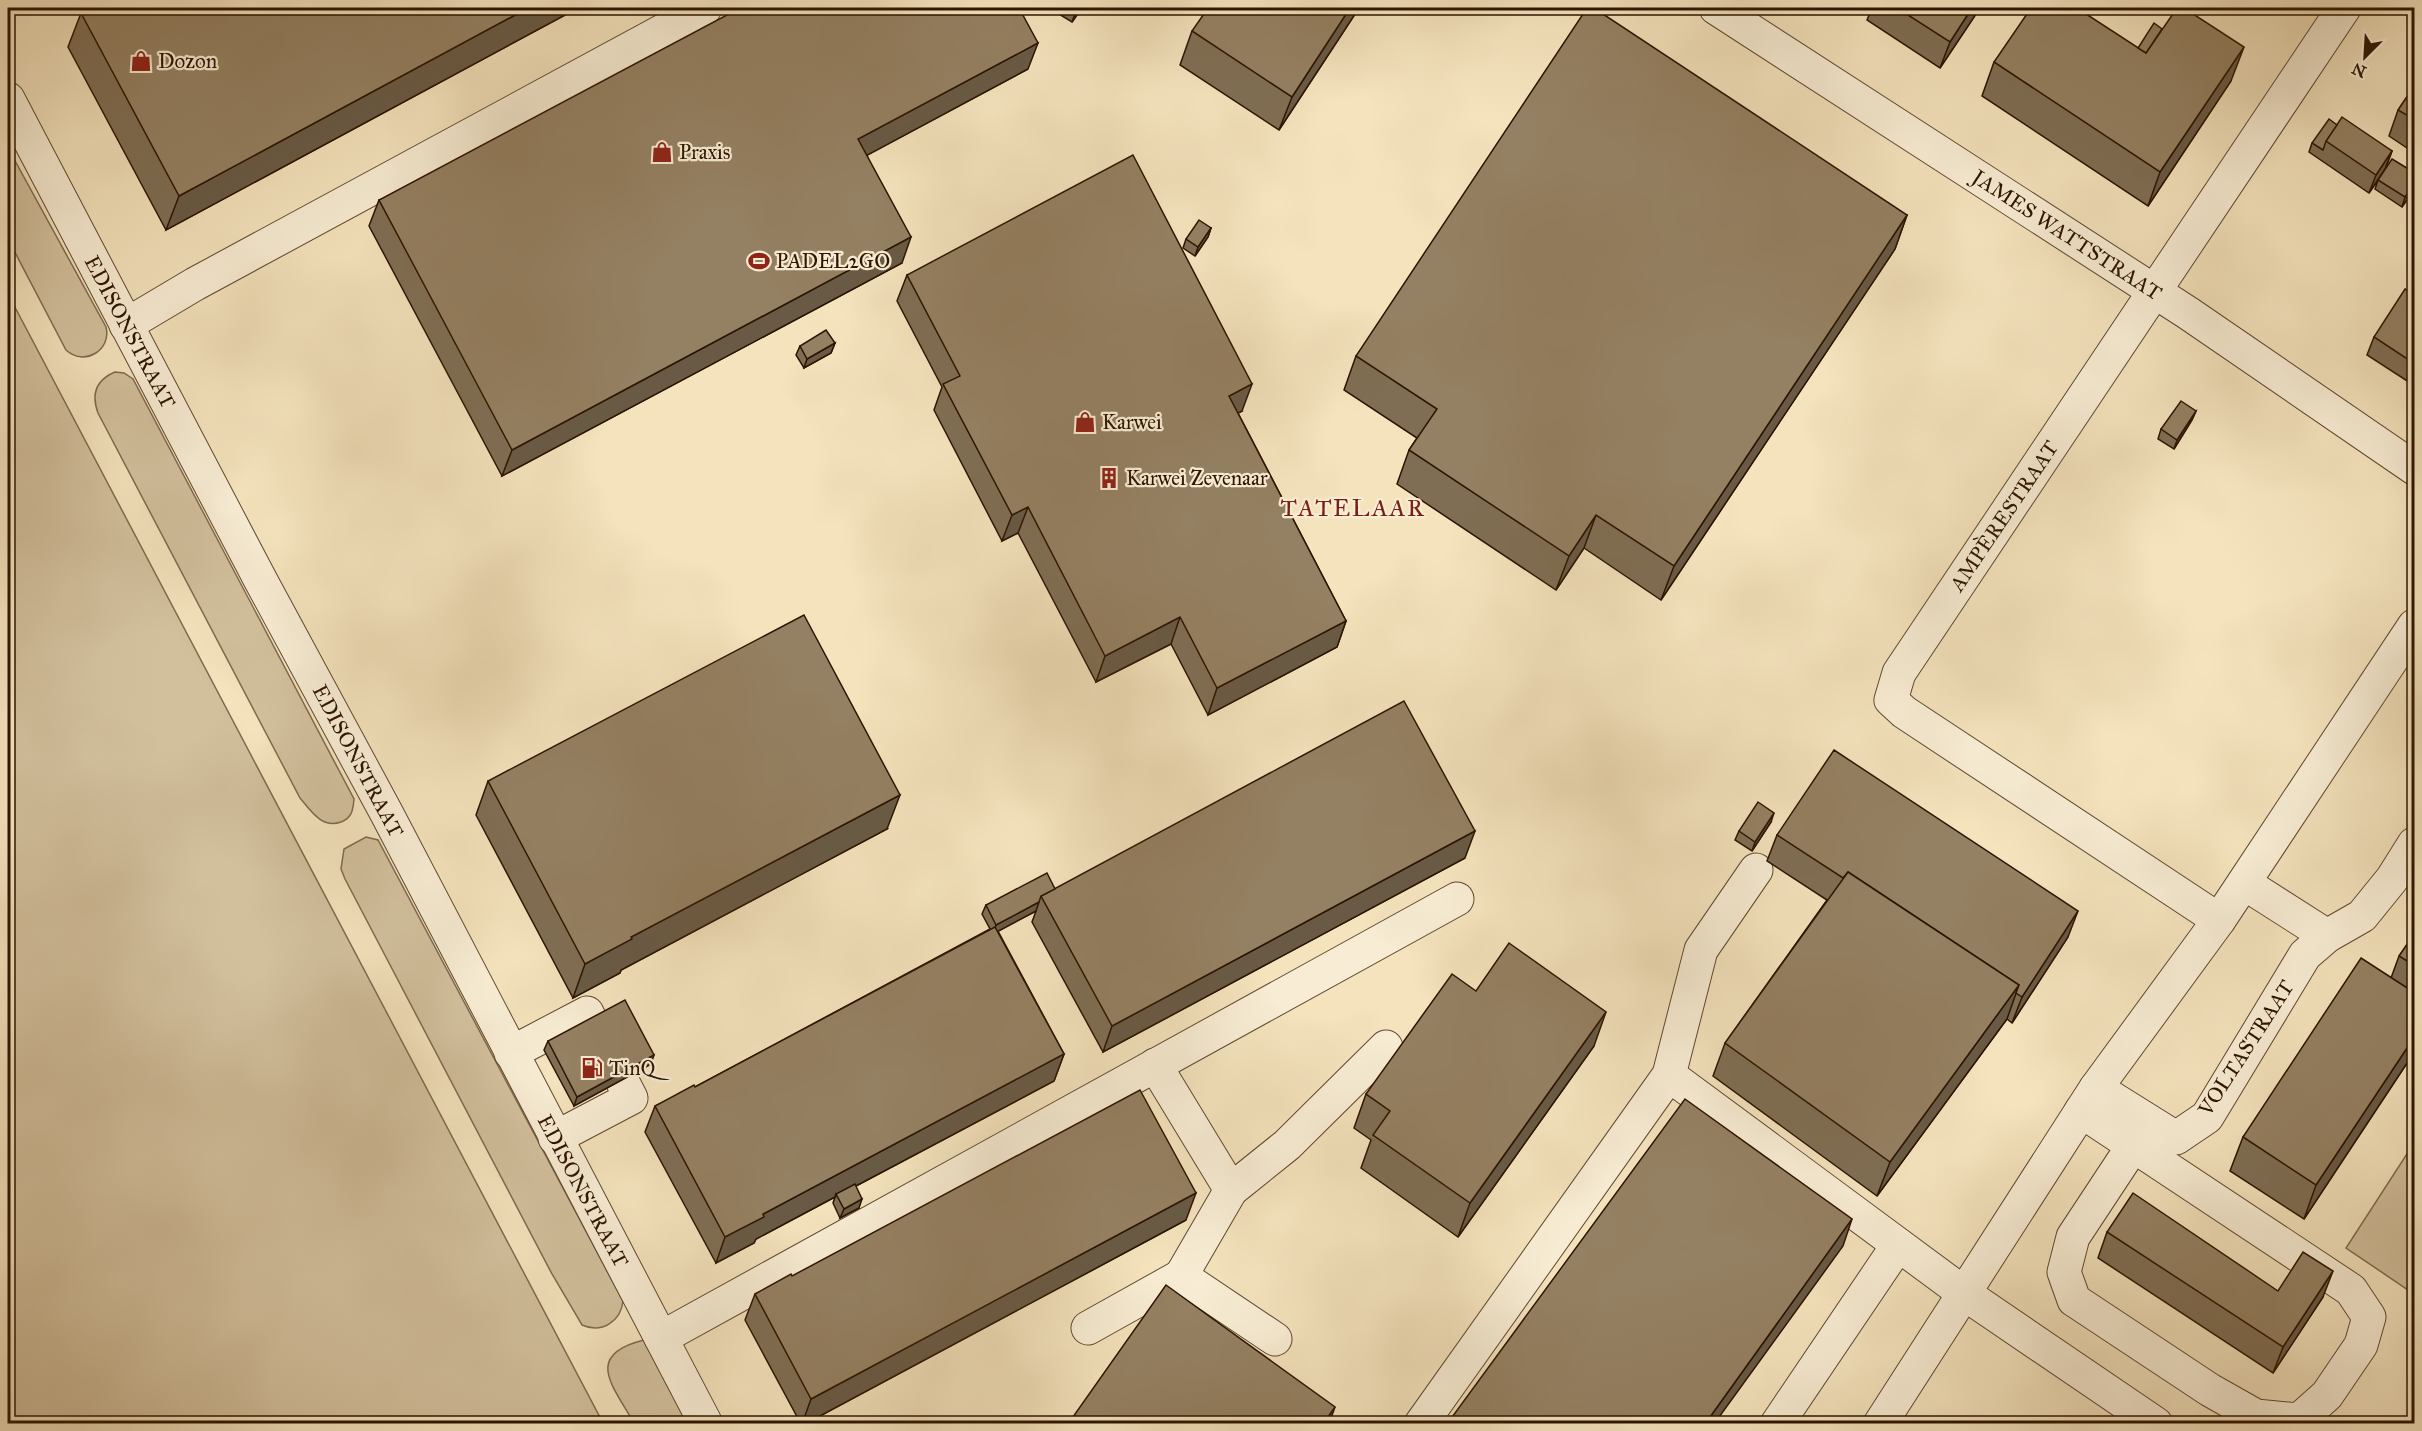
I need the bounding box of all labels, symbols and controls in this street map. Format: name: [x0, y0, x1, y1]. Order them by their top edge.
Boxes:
north arrow: [2335, 27, 2395, 87]
place label: Dozon: [158, 48, 217, 74]
shop icon: Dozon: [129, 49, 153, 73]
text: N: [2349, 59, 2369, 82]
place label: Praxis: [679, 139, 730, 165]
shop icon: Praxis: [650, 140, 674, 164]
street label: JAMES WATTSTRAAT: [1966, 163, 2167, 306]
place label: PADEL2GO: [776, 248, 890, 274]
sports icon: PADEL2GO: [747, 249, 771, 273]
street label: EDISONSTRAAT: [79, 251, 181, 413]
place label: Karwei: [1102, 409, 1162, 435]
shop icon: Karwei: [1073, 410, 1097, 434]
street label: AMPÈRESTRAAT: [1943, 435, 2064, 597]
place label: Karwei Zevenaar: [1126, 465, 1268, 491]
building icon: Karwei Zevenaar: [1097, 466, 1121, 490]
district label: TATELAAR: [1281, 493, 1425, 523]
street label: EDISONSTRAAT: [307, 680, 409, 842]
street label: VOLTASTRAAT: [2192, 975, 2300, 1122]
place label: TinQ: [609, 1055, 671, 1081]
fuel station icon: TinQ: [580, 1056, 604, 1080]
street label: EDISONSTRAAT: [532, 1110, 634, 1272]

